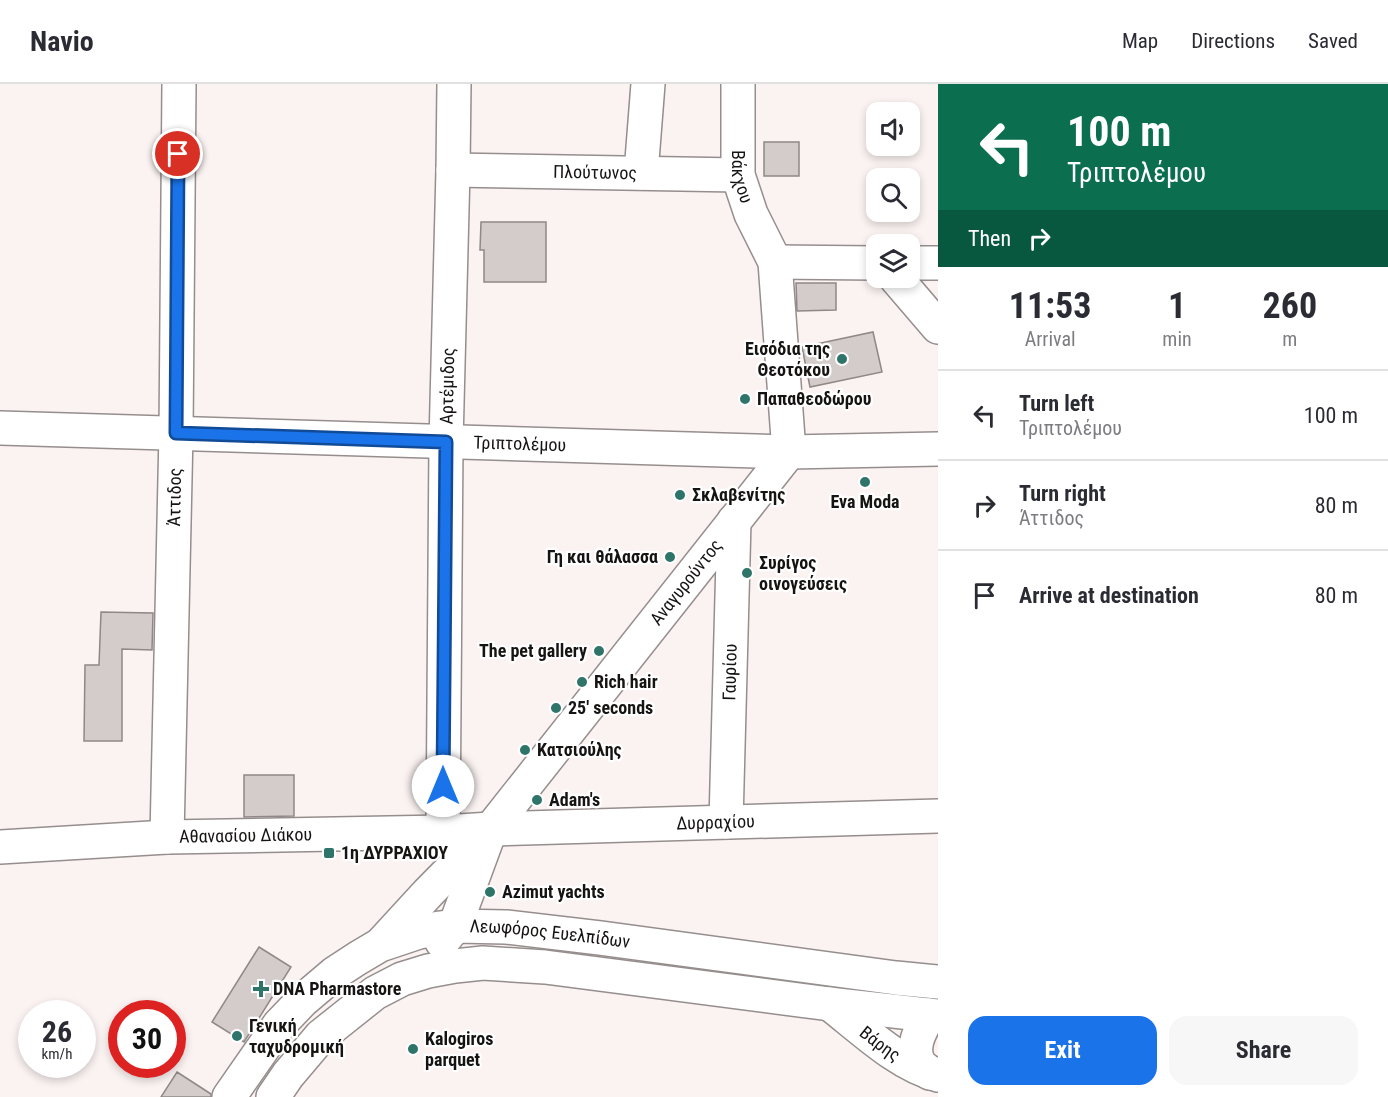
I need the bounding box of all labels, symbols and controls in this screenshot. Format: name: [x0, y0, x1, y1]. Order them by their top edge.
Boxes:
text: Navio: [30, 25, 94, 58]
text: Map: [1122, 29, 1158, 53]
text: Directions: [1191, 29, 1275, 53]
text: Saved: [1308, 29, 1358, 53]
map controls: [866, 102, 920, 288]
button: sound: [866, 102, 920, 156]
text: 100 m: [1067, 107, 1172, 156]
icon: left: [968, 108, 1046, 186]
pin: [152, 128, 203, 179]
icon: arrive: [161, 137, 194, 170]
street label: Βάκχου: [728, 150, 758, 206]
text: Τριπτολέμου: [1067, 157, 1206, 189]
street label: Πλούτωνος: [553, 161, 637, 183]
button: search: [866, 168, 920, 222]
icon: right: [1023, 222, 1056, 255]
text: Then: [968, 226, 1011, 251]
button: layers: [866, 234, 920, 288]
text: 11:53: [1009, 285, 1091, 327]
text: 1: [1168, 285, 1186, 327]
text: 260: [1263, 285, 1317, 327]
text: Arrival: [1025, 327, 1076, 351]
text: min: [1162, 327, 1192, 351]
text: m: [1282, 327, 1297, 351]
place label: Εισόδια της Θεοτόκου: [745, 338, 830, 380]
street label: Αρτέμιδος: [435, 347, 458, 425]
marker: Εισόδια της Θεοτόκου: [835, 352, 849, 366]
place label: Παπαθεοδώρου: [757, 388, 872, 409]
text: Turn left: [1019, 391, 1094, 416]
marker: Παπαθεοδώρου: [738, 392, 752, 406]
icon: left: [968, 399, 1001, 432]
text: 100 m: [1304, 403, 1358, 428]
text: Τριπτολέμου: [1019, 416, 1122, 440]
street label: Τριπτολέμου: [473, 431, 566, 455]
street label: Άττιδος: [163, 468, 185, 527]
marker: Eva Moda: [858, 475, 872, 489]
text: Turn right: [1019, 481, 1106, 506]
place label: Σκλαβενίτης: [692, 484, 785, 505]
marker: Σκλαβενίτης: [673, 488, 687, 502]
icon: right: [968, 489, 1001, 522]
place label: Eva Moda: [830, 491, 900, 512]
text: 80 m: [1315, 493, 1358, 518]
text: Άττιδος: [1019, 506, 1084, 530]
street label: Αναγυρούντος: [645, 535, 726, 629]
place label: Γη και θάλασσα: [547, 546, 658, 567]
marker: Γη και θάλασσα: [663, 550, 677, 564]
place label: Συρίγος οινογεύσεις: [759, 552, 847, 594]
marker: Συρίγος οινογεύσεις: [740, 566, 754, 580]
icon: arrive: [968, 579, 1001, 612]
text: Arrive at destination: [1019, 583, 1199, 608]
text: 80 m: [1315, 583, 1358, 608]
place label: The pet gallery: [479, 640, 587, 661]
street label: Γαυρίου: [718, 643, 741, 701]
marker: The pet gallery: [592, 644, 606, 658]
place label: Rich hair: [594, 671, 658, 692]
marker: Rich hair: [575, 675, 589, 689]
place label: 25' seconds: [568, 697, 653, 718]
marker: 25' seconds: [549, 701, 563, 715]
place label: Κατσιούλης: [537, 739, 622, 760]
marker: Κατσιούλης: [518, 743, 532, 757]
position arrow: [411, 754, 475, 818]
place label: Adam's: [549, 789, 600, 810]
marker: Adam's: [530, 793, 544, 807]
street label: Δυρραχίου: [676, 810, 755, 834]
street label: Αθανασίου Διάκου: [179, 823, 312, 847]
place label: 1η ΔΥΡΡΑΧΙΟΥ: [341, 842, 448, 863]
marker: 1η ΔΥΡΡΑΧΙΟΥ: [322, 846, 336, 860]
place label: Azimut yachts: [502, 881, 605, 902]
marker: Azimut yachts: [483, 885, 497, 899]
street label: Λεωφόρος Ευελπίδων: [469, 915, 632, 952]
place label: DNA Pharmastore: [273, 978, 402, 999]
marker: DNA Pharmastore: [254, 982, 268, 996]
speed limit sign: 30: [108, 1000, 186, 1078]
text: 26: [42, 1014, 72, 1049]
place label: Γενική ταχυδρομική: [249, 1015, 344, 1058]
button: Exit: [968, 1016, 1157, 1085]
button: Share: [1169, 1016, 1358, 1085]
street label: Βάρης: [856, 1022, 905, 1065]
place label: Kalogiros parquet: [425, 1028, 493, 1070]
marker: Γενική ταχυδρομική: [230, 1029, 244, 1043]
marker: Kalogiros parquet: [406, 1042, 420, 1056]
text: km/h: [42, 1045, 72, 1063]

